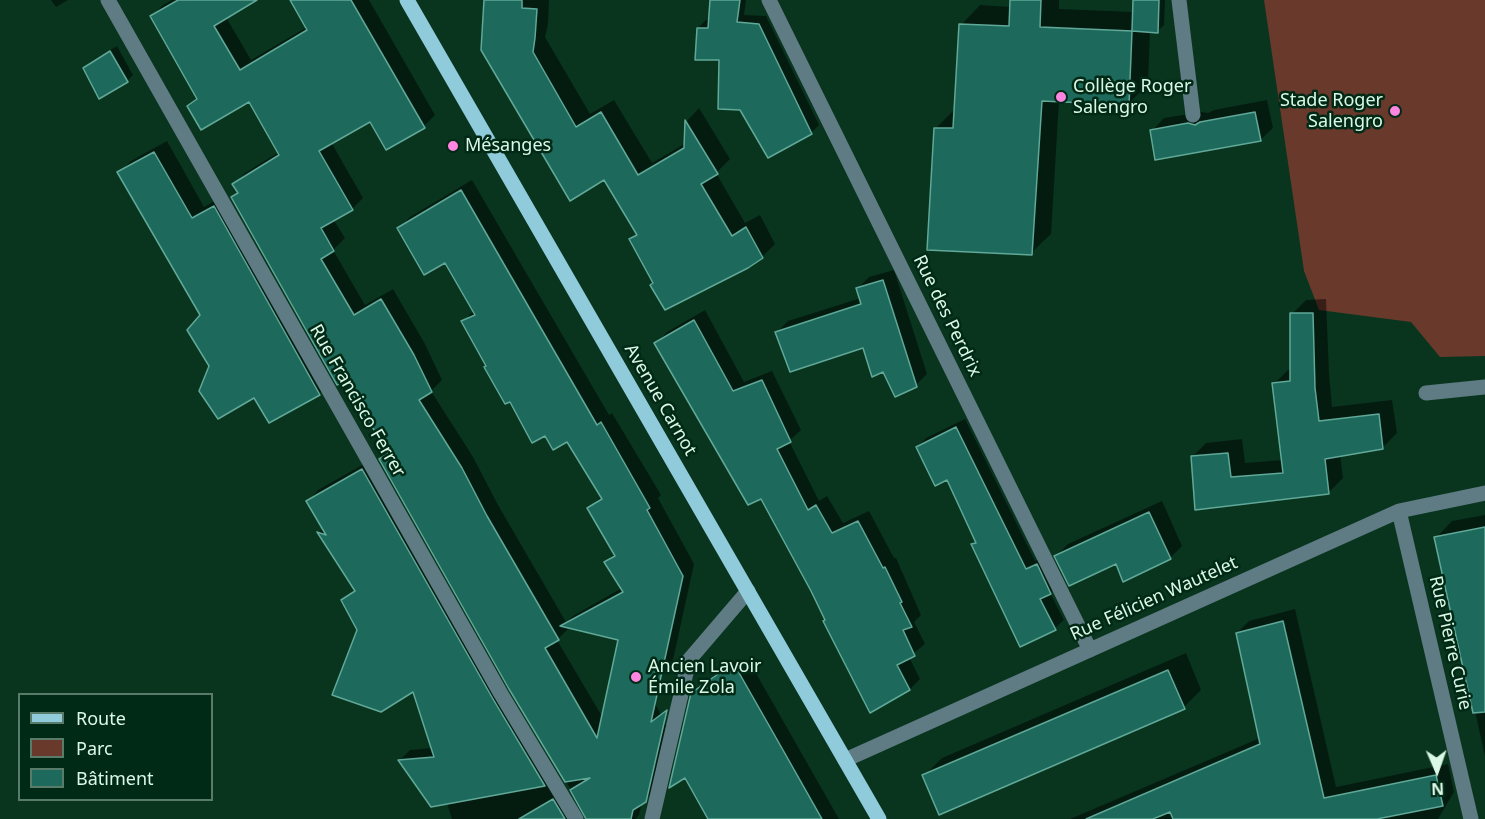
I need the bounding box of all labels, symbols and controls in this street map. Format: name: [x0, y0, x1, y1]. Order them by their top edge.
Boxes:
place label: Collège Roger Salengro: [1073, 76, 1191, 118]
marker: Collège Roger Salengro: [1054, 90, 1068, 104]
place label: Stade Roger Salengro: [1280, 90, 1383, 132]
marker: Stade Roger Salengro: [1388, 104, 1402, 118]
place label: Mésanges: [465, 135, 551, 157]
marker: Mésanges: [446, 139, 460, 153]
street label: Rue des Perdrix: [908, 252, 986, 380]
street label: Rue Francisco Ferrer: [305, 321, 409, 481]
street label: Avenue Carnot: [619, 340, 701, 460]
street label: Rue Félicien Wautelet: [1067, 552, 1241, 646]
street label: Rue Pierre Curie: [1424, 574, 1476, 712]
place label: Ancien Lavoir Émile Zola: [648, 656, 762, 698]
marker: Ancien Lavoir Émile Zola: [629, 670, 643, 684]
legend: [18, 693, 213, 801]
text: Route: [76, 706, 126, 730]
text: Parc: [76, 736, 113, 760]
north arrow: [1407, 741, 1467, 801]
text: Bâtiment: [76, 766, 154, 790]
text: N: [1431, 778, 1445, 800]

